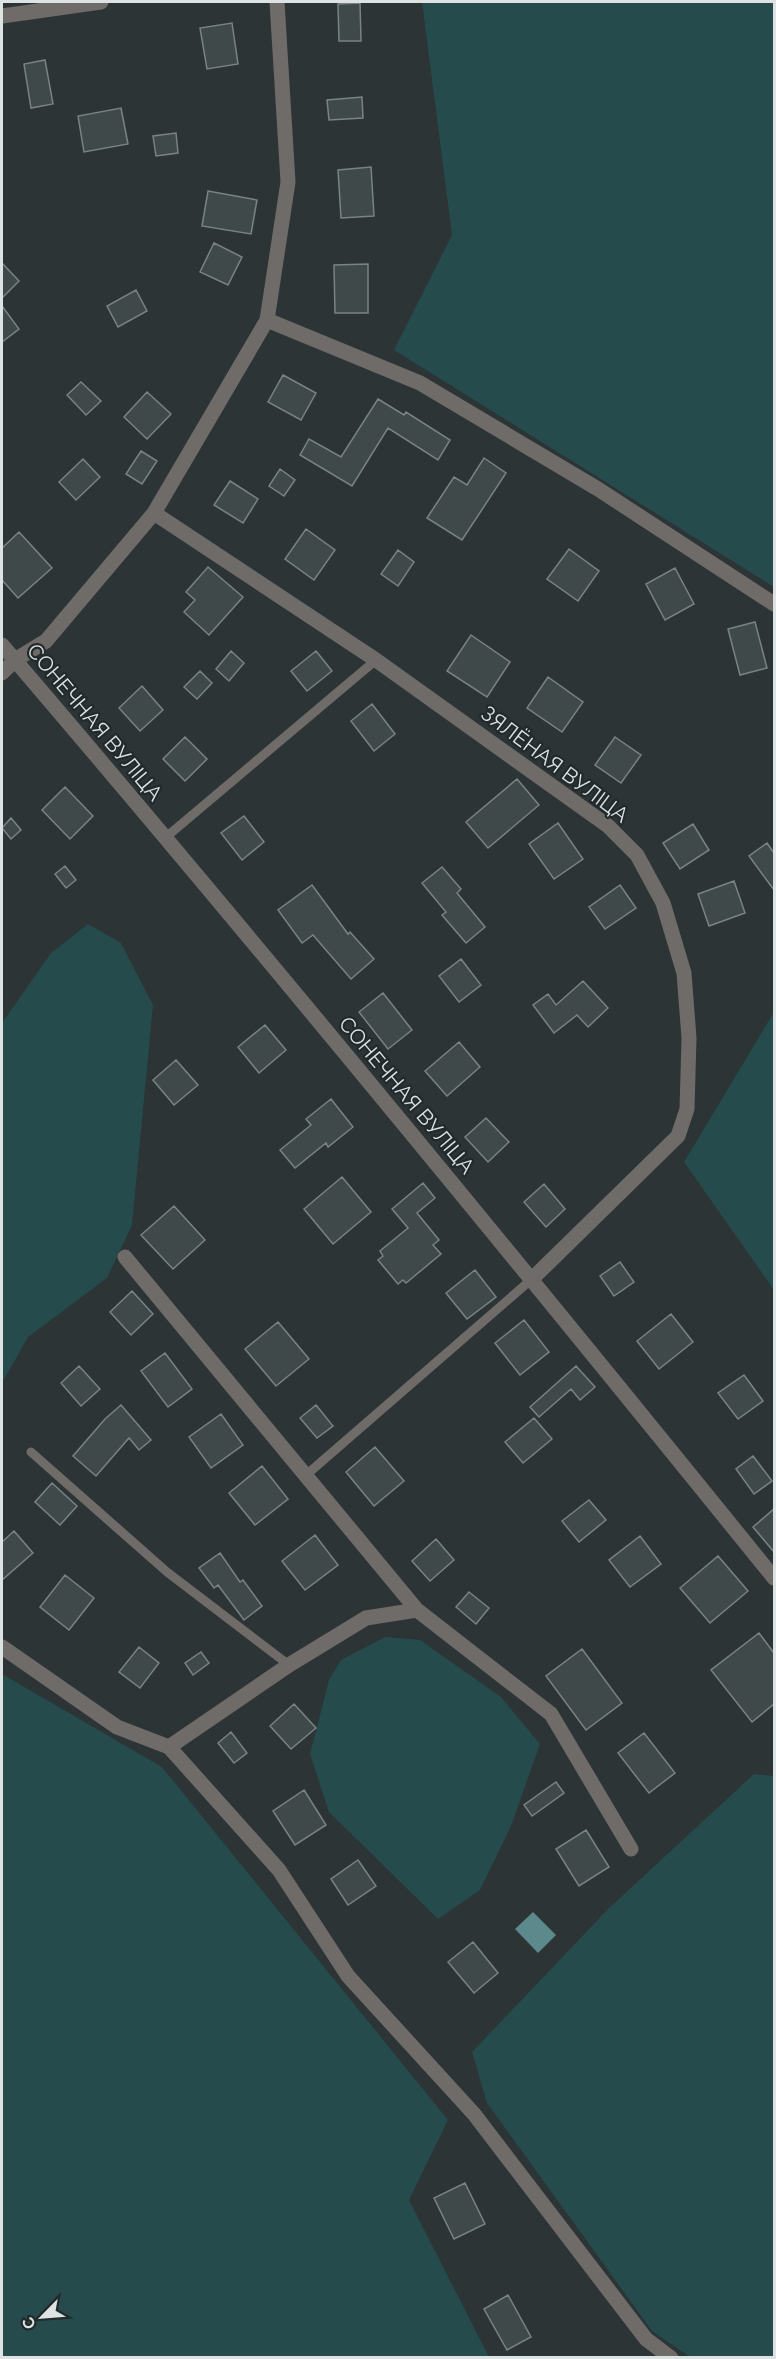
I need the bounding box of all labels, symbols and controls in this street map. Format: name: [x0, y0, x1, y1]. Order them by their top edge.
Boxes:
street label: СОНЕЧНАЯ ВУЛІЦА: [22, 638, 168, 806]
street label: ЗЯЛЁНАЯ ВУЛІЦА: [476, 700, 634, 828]
street label: СОНЕЧНАЯ ВУЛІЦА: [334, 1011, 480, 1179]
north arrow: [12, 2287, 72, 2347]
text: С: [18, 2314, 40, 2332]

